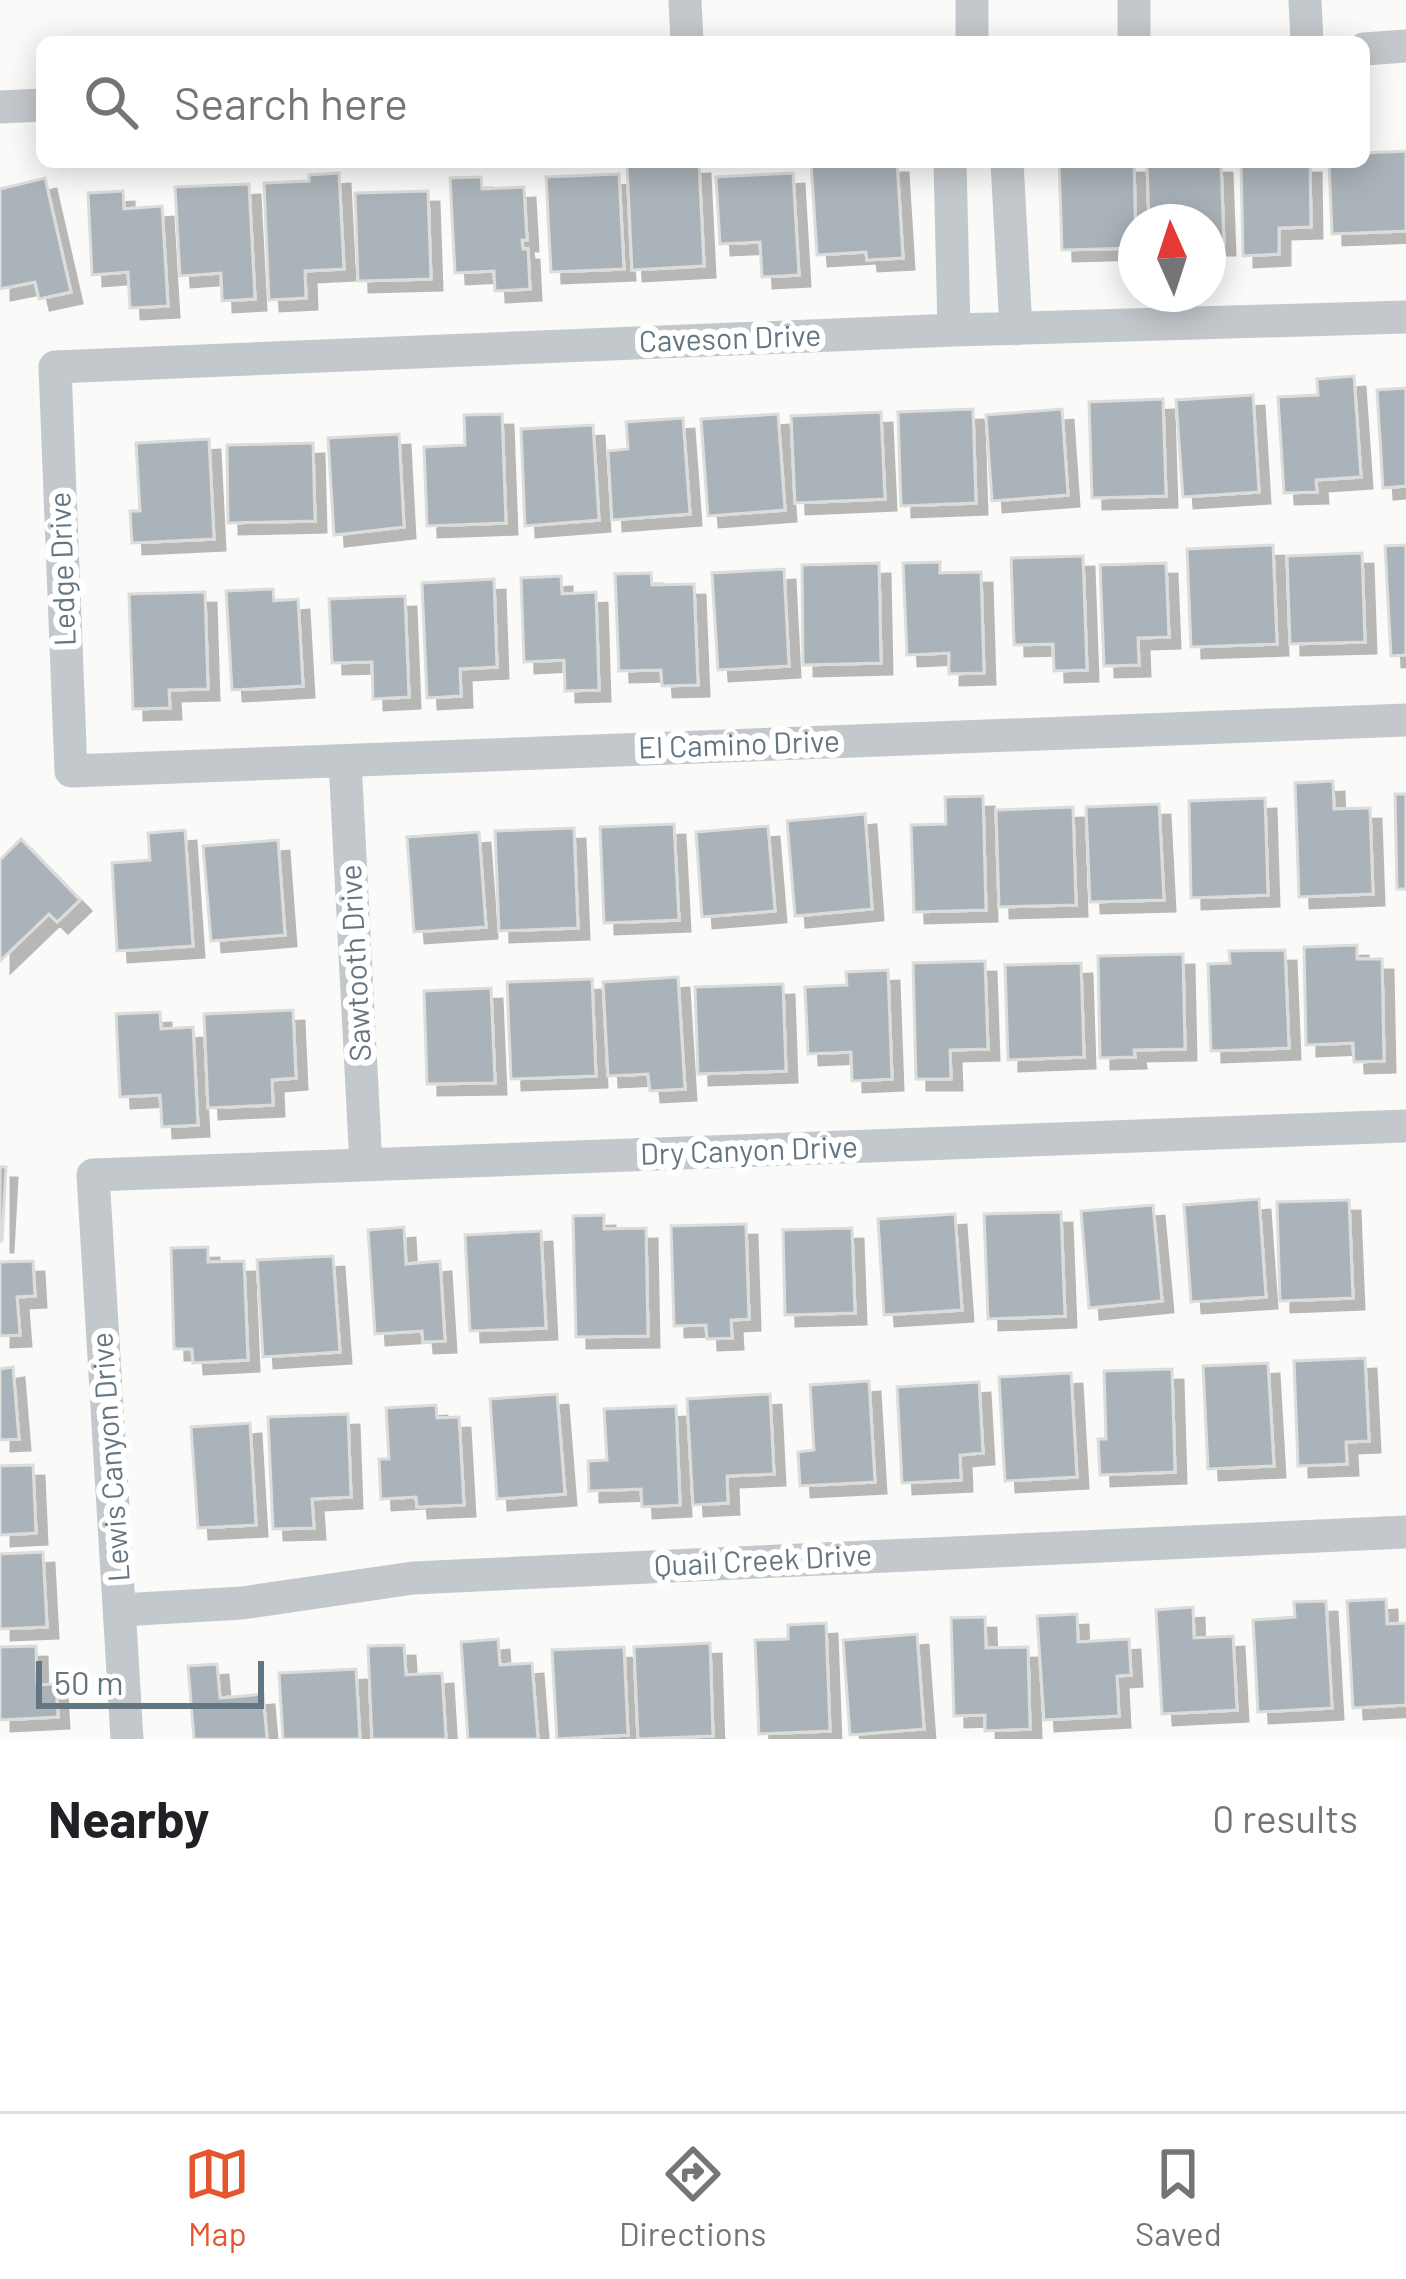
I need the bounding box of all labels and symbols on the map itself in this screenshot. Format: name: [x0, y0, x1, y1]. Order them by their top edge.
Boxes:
north arrow: [1118, 204, 1226, 312]
street label: Caveson Drive: [638, 316, 822, 358]
street label: Ledge Drive: [40, 491, 82, 647]
street label: El Camino Drive: [637, 721, 840, 765]
street label: Sawtooth Drive: [331, 864, 377, 1062]
street label: Dry Canyon Drive: [639, 1127, 859, 1171]
street label: Lewis Canyon Drive: [82, 1331, 136, 1583]
street label: Quail Creek Drive: [653, 1535, 873, 1583]
scale bar: [36, 1655, 264, 1708]

